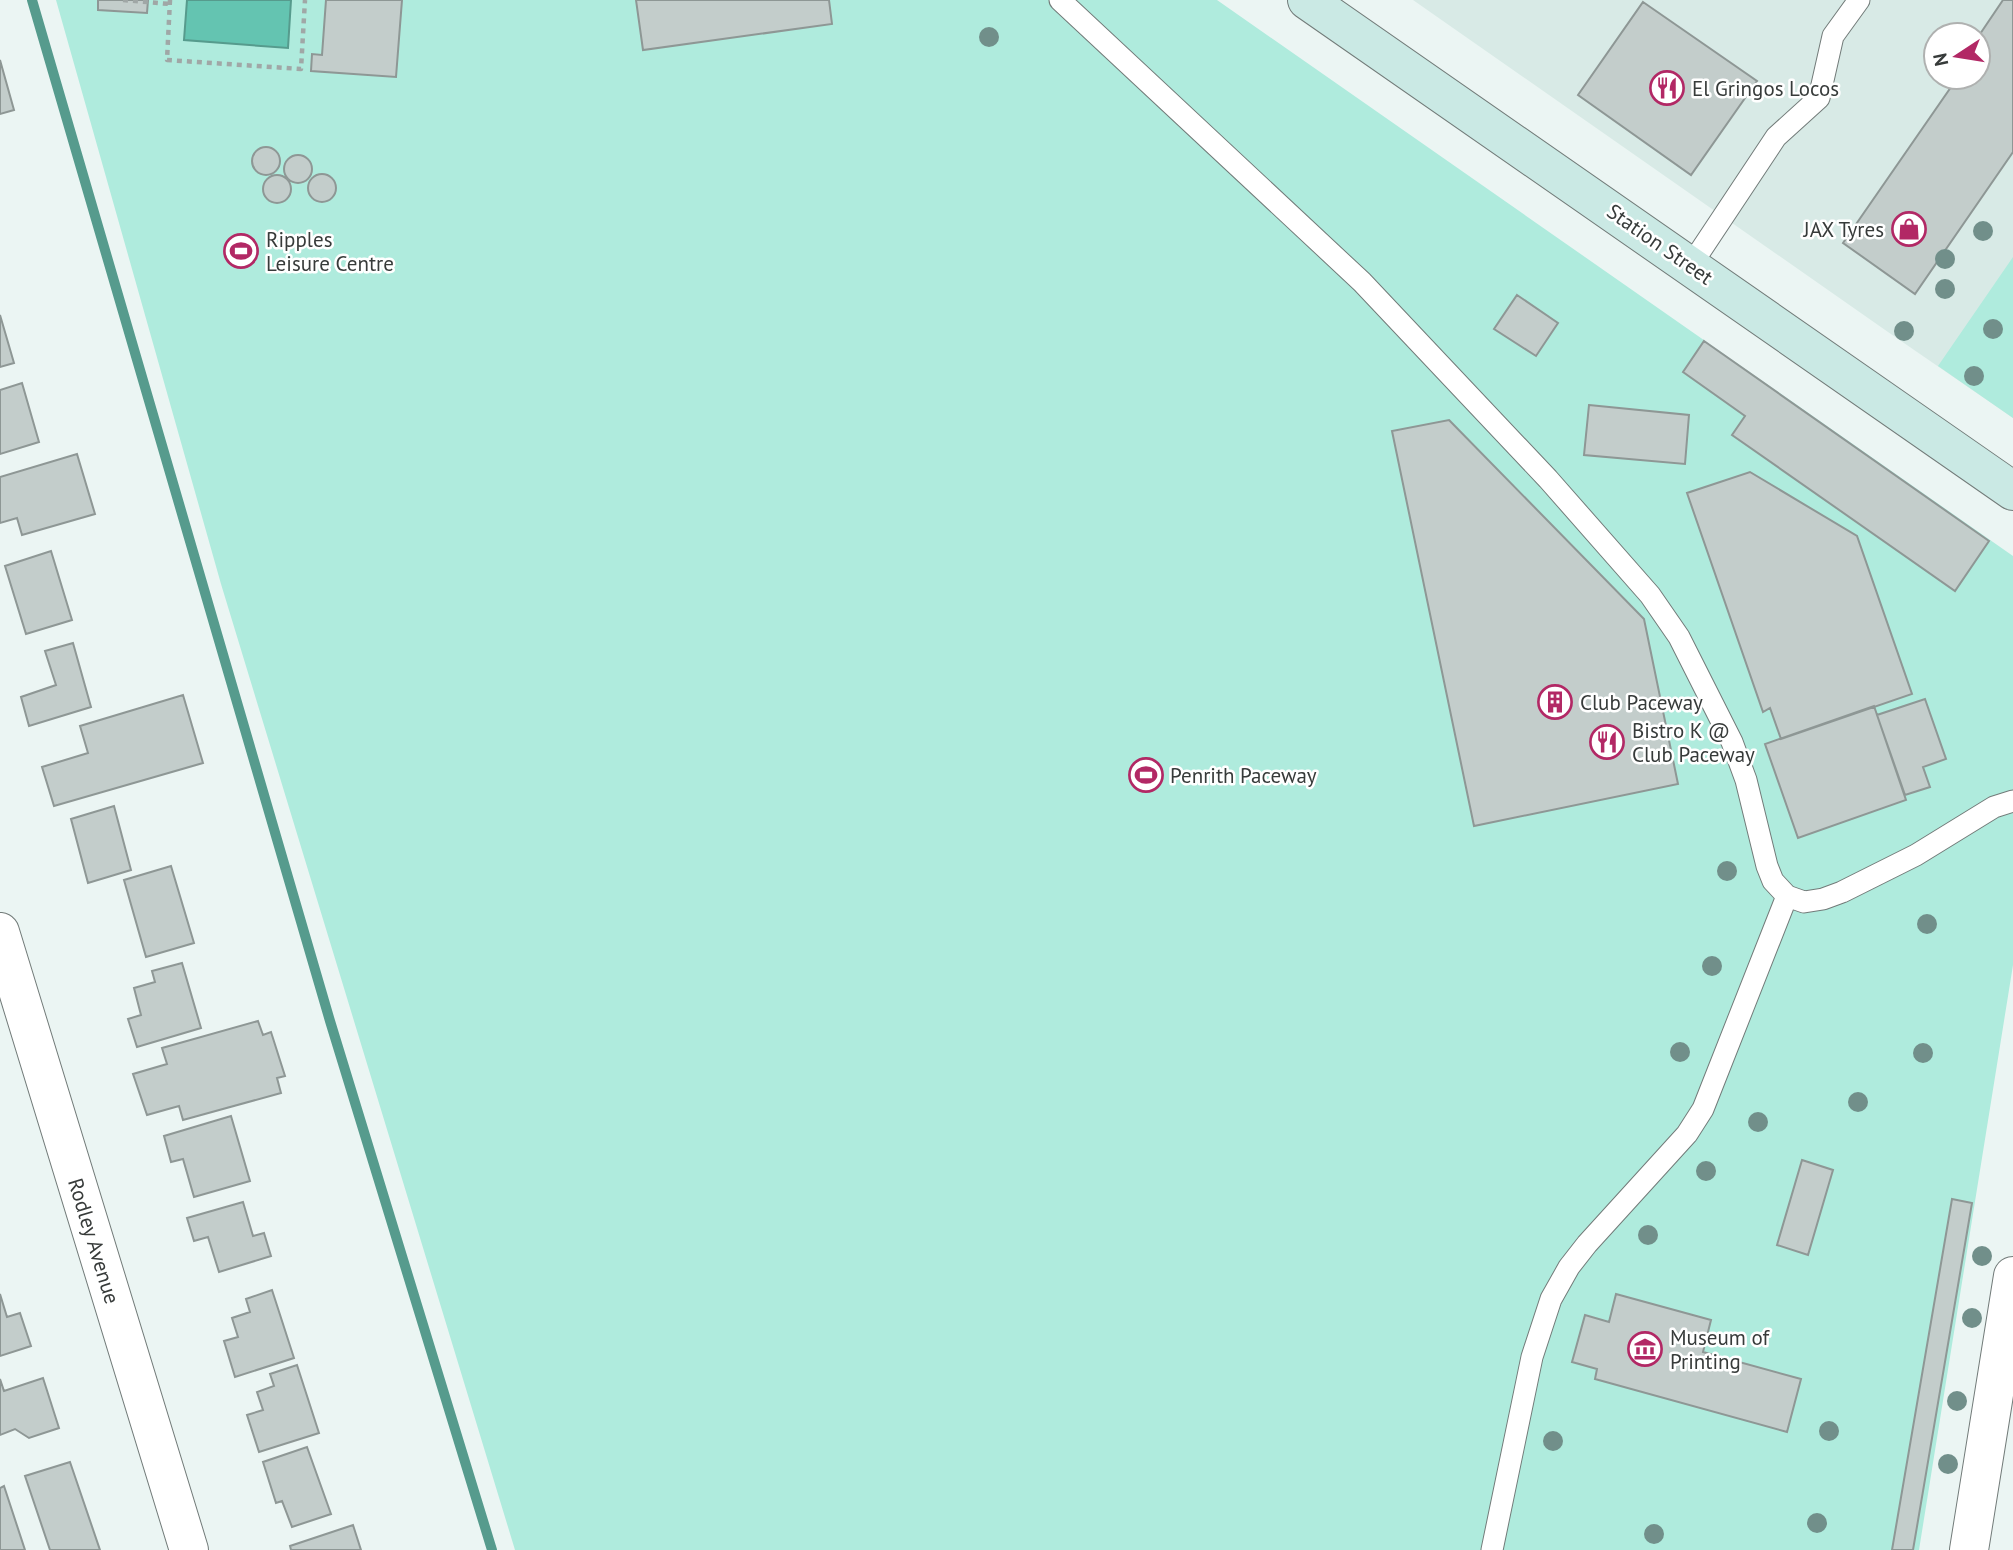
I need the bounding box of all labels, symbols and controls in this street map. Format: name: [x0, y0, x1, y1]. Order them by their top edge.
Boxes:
north arrow: [1922, 21, 1992, 91]
text: N: [1927, 51, 1953, 68]
restaurant icon: El Gringos Locos: [1648, 69, 1686, 107]
place label: El Gringos Locos: [1692, 75, 1839, 102]
street label: Station Street: [1602, 198, 1718, 290]
shop icon: JAX Tyres: [1890, 210, 1928, 248]
place label: JAX Tyres: [1803, 216, 1884, 243]
place label: Ripples Leisure Centre: [266, 226, 394, 277]
sports icon: Ripples Leisure Centre: [222, 232, 260, 270]
building icon: Club Paceway: [1536, 683, 1574, 721]
place label: Club Paceway: [1580, 689, 1703, 716]
place label: Bistro K @ Club Paceway: [1632, 717, 1755, 768]
restaurant icon: Bistro K @ Club Paceway: [1588, 723, 1626, 761]
sports icon: Penrith Paceway: [1127, 756, 1165, 794]
place label: Penrith Paceway: [1170, 762, 1317, 789]
street label: Rodley Avenue: [62, 1175, 126, 1307]
place label: Museum of Printing: [1670, 1324, 1770, 1375]
museum icon: Museum of Printing: [1626, 1330, 1664, 1368]

